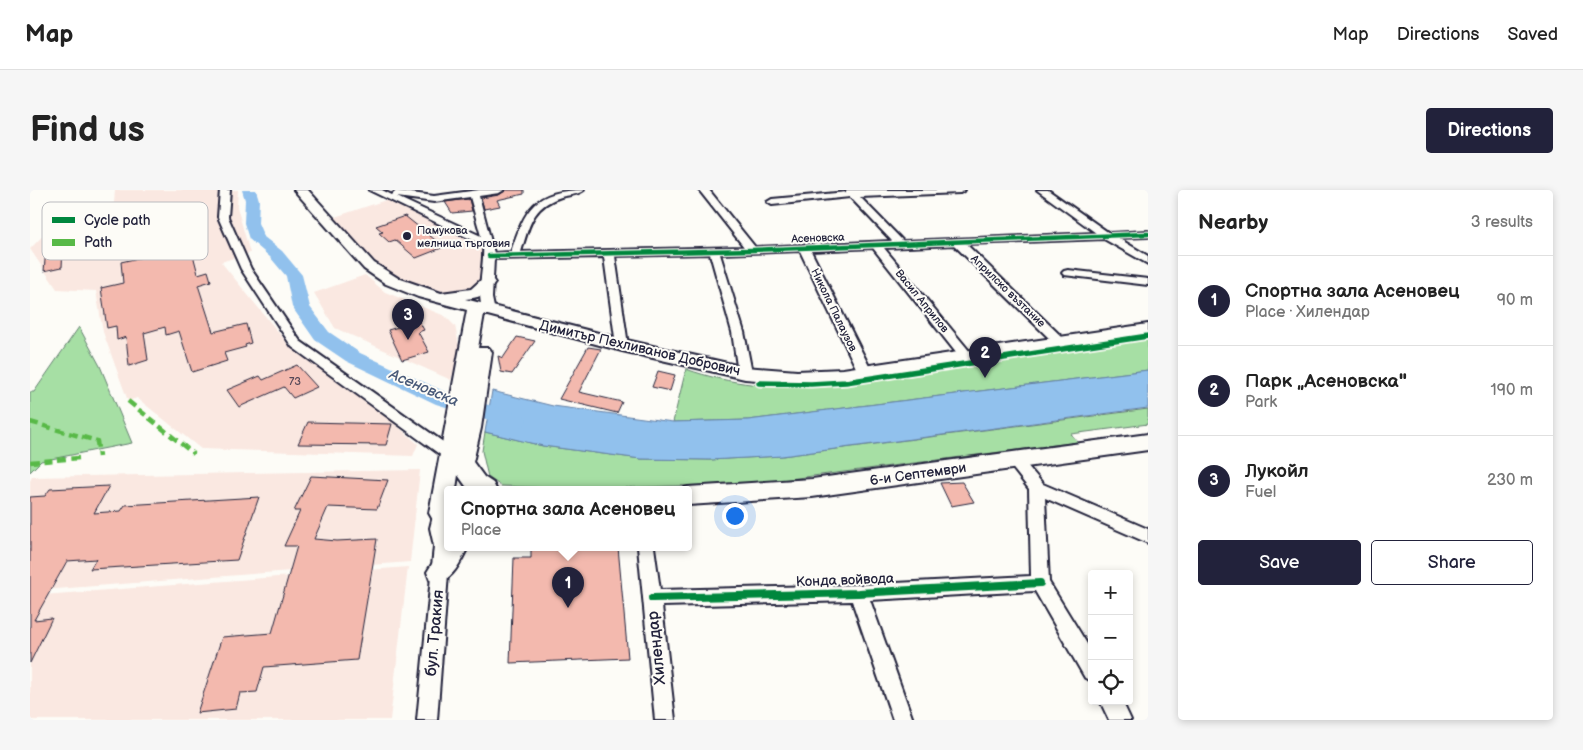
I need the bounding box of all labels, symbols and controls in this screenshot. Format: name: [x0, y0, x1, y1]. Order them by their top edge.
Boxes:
text: Map: [25, 20, 73, 49]
text: Map: [1333, 24, 1369, 45]
text: Directions: [1397, 24, 1479, 45]
text: Saved: [1507, 24, 1558, 45]
button: Directions: [1426, 108, 1553, 153]
text: Find us: [30, 109, 145, 152]
legend: [42, 202, 208, 260]
text: Nearby: [1198, 210, 1268, 235]
text: Cycle path: [84, 212, 151, 229]
text: 3 results: [1471, 213, 1533, 232]
place label: Памукова мелница търговия: [417, 224, 510, 250]
marker: Памукова мелница търговия: [401, 230, 413, 242]
street label: Асеновска: [790, 231, 845, 245]
text: Path: [84, 234, 112, 251]
street label: Априлско възтание: [967, 251, 1048, 330]
street label: Никола Палаузов: [808, 266, 860, 354]
street label: Васил Априлов: [893, 267, 952, 335]
text: Спортна зала Асеновец: [1245, 280, 1459, 303]
text: 1: [1211, 291, 1217, 310]
text: 90 m: [1497, 291, 1533, 310]
pin: 3: [392, 299, 424, 340]
text: Place · Хилендар: [1245, 303, 1370, 322]
street label: Димитър Пехливанов Добрович: [538, 317, 742, 379]
pin: 2: [969, 337, 1001, 378]
water label: Асеновска: [386, 365, 462, 411]
text: Парк „Асеновска": [1245, 370, 1407, 393]
house number: 73: [289, 375, 301, 388]
text: 2: [1209, 381, 1219, 400]
text: 190 m: [1491, 381, 1533, 400]
text: Park: [1245, 393, 1277, 412]
street label: 6-и Септември: [869, 459, 967, 489]
text: Лукойл: [1245, 460, 1309, 483]
text: 3: [1209, 471, 1219, 490]
text: 230 m: [1487, 471, 1533, 490]
text: Fuel: [1245, 483, 1276, 502]
popup: [444, 486, 692, 551]
text: Спортна зала Асеновец: [461, 498, 675, 521]
your location: [722, 503, 748, 529]
text: Place: [461, 521, 501, 540]
button: Save: [1198, 540, 1361, 585]
button: Share: [1371, 540, 1533, 585]
pin: 1: [552, 567, 584, 608]
street label: Конда войвода: [795, 570, 895, 590]
map controls: [1088, 570, 1133, 705]
button: +: [1088, 570, 1133, 615]
street label: бул. Тракия: [422, 589, 448, 677]
street label: Хилендар: [644, 610, 670, 686]
button: −: [1088, 615, 1133, 660]
button: locate: [1088, 660, 1133, 705]

